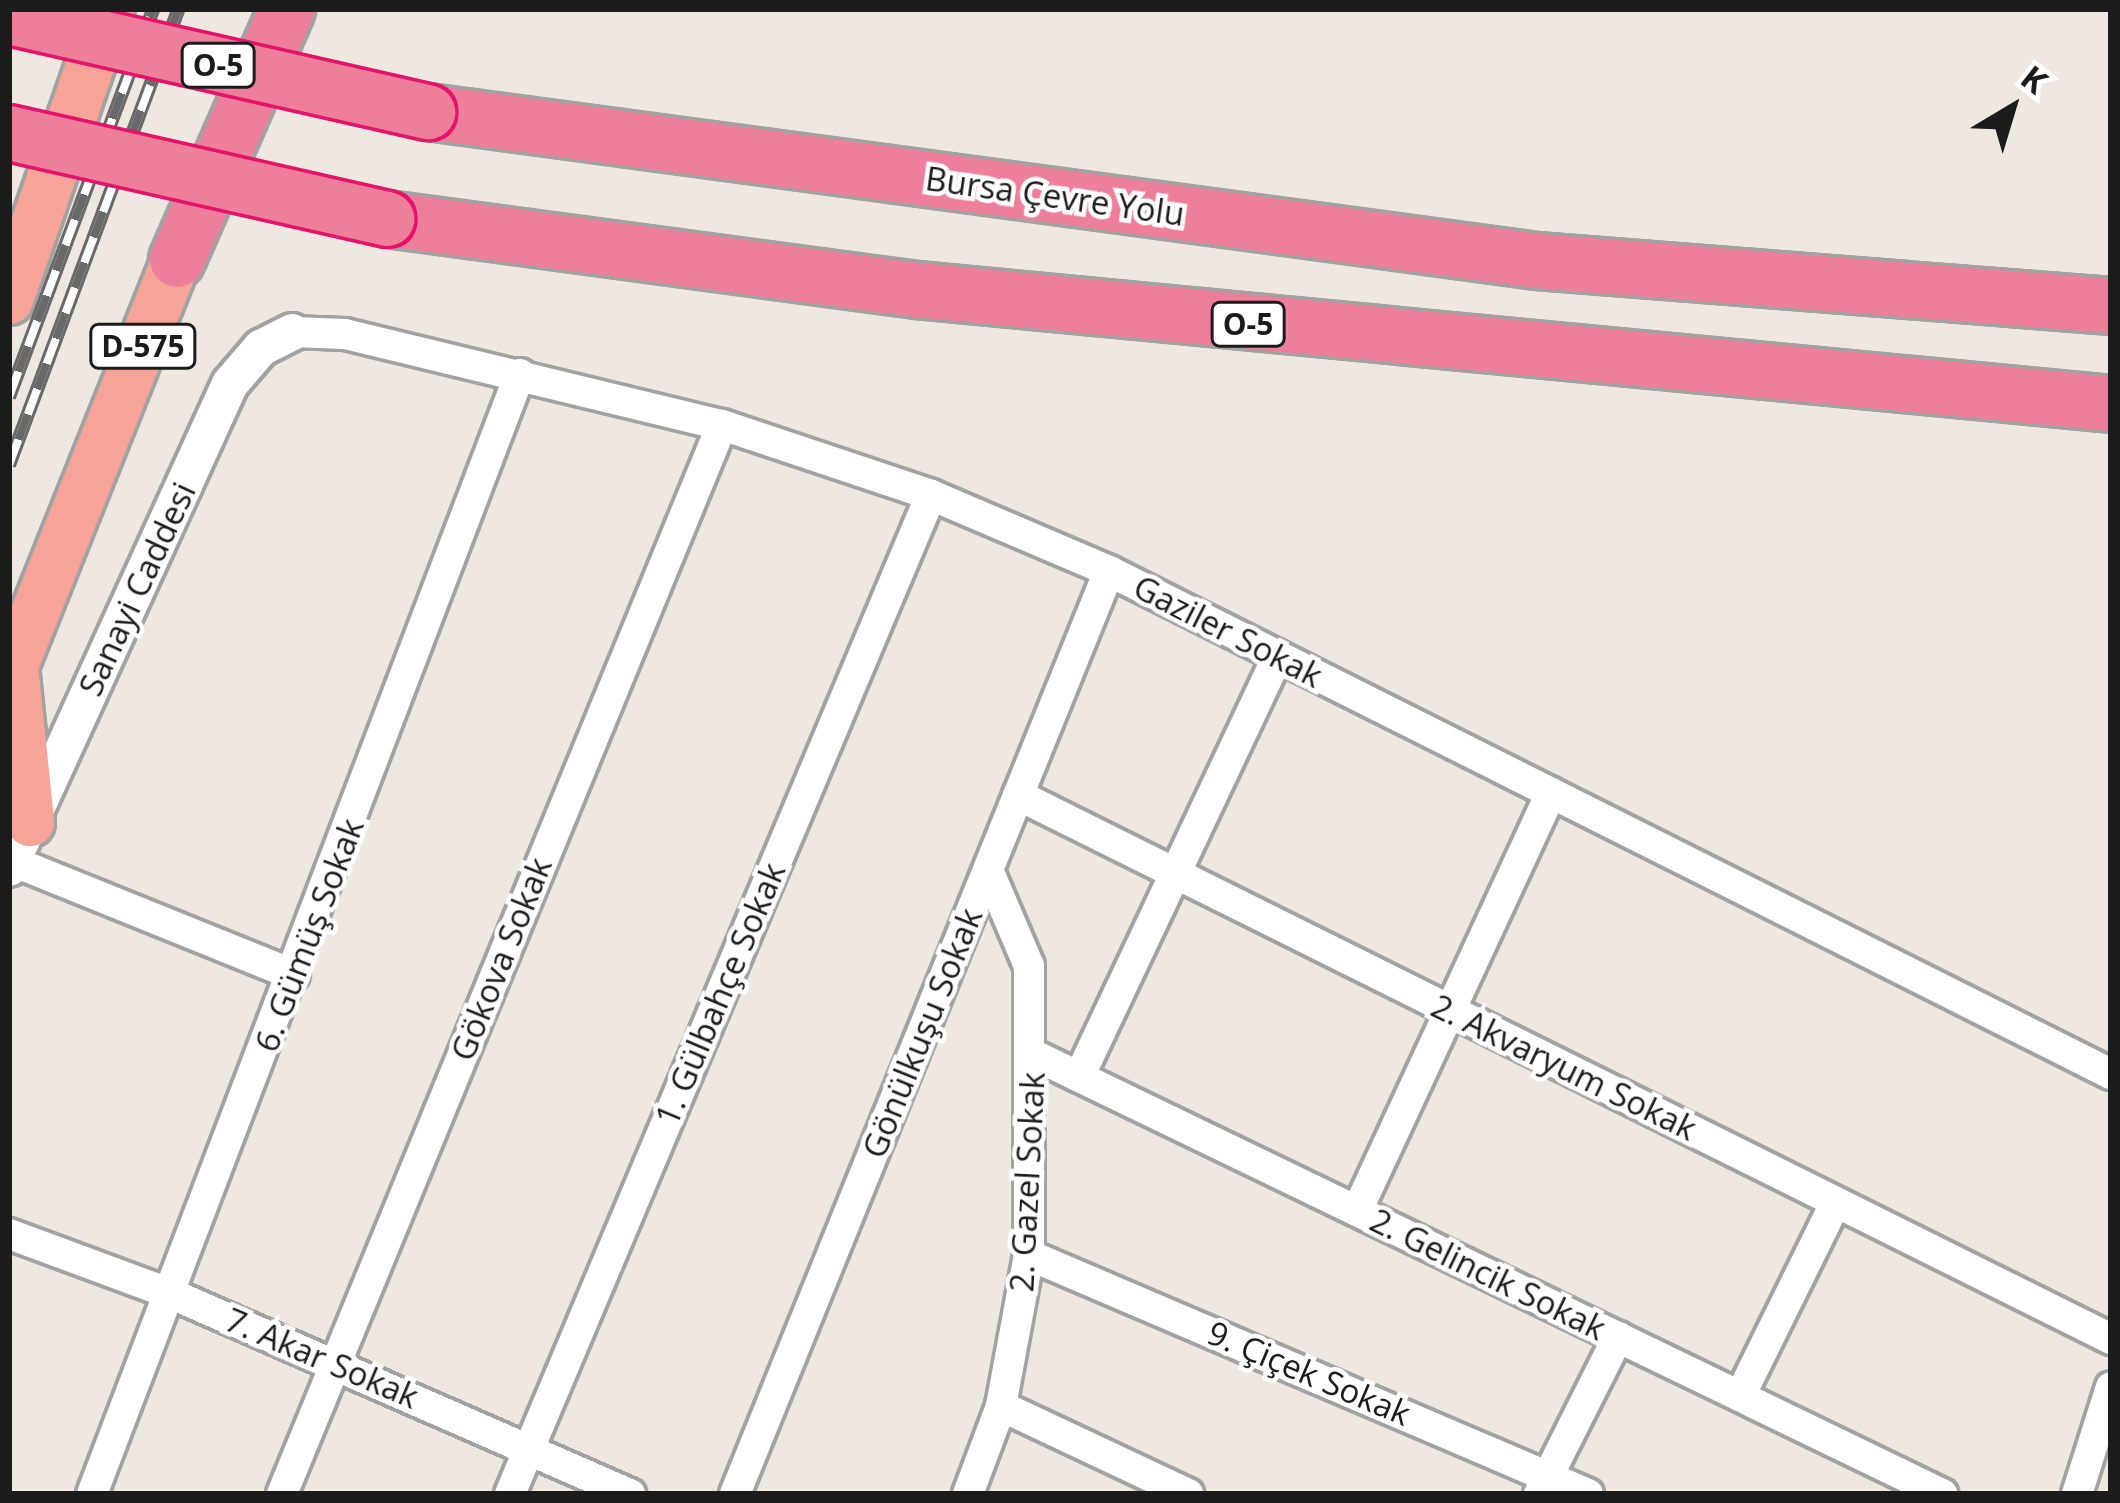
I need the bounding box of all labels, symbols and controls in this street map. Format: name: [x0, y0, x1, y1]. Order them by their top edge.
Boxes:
road number: O-5: [179, 41, 257, 89]
north arrow: [1952, 48, 2072, 168]
text: K: [2012, 55, 2057, 104]
street label: Bursa Çevre Yolu: [923, 158, 1187, 234]
road number: O-5: [1209, 300, 1287, 348]
road number: D-575: [89, 322, 197, 370]
street label: Sanayi Caddesi: [70, 476, 204, 702]
street label: Gaziler Sokak: [1127, 567, 1329, 695]
street label: 6. Gümüş Sokak: [246, 813, 372, 1057]
street label: Gökova Sokak: [442, 852, 560, 1066]
street label: 1. Gülbahçe Sokak: [647, 857, 793, 1131]
street label: Gönülkuşu Sokak: [854, 902, 990, 1164]
street label: 2. Akvaryum Sokak: [1425, 986, 1703, 1148]
street label: 2. Gazel Sokak: [1001, 1071, 1053, 1293]
street label: 2. Gelincik Sokak: [1364, 1200, 1612, 1348]
street label: 7. Akar Sokak: [220, 1300, 424, 1416]
street label: 9. Çiçek Sokak: [1202, 1312, 1416, 1434]

